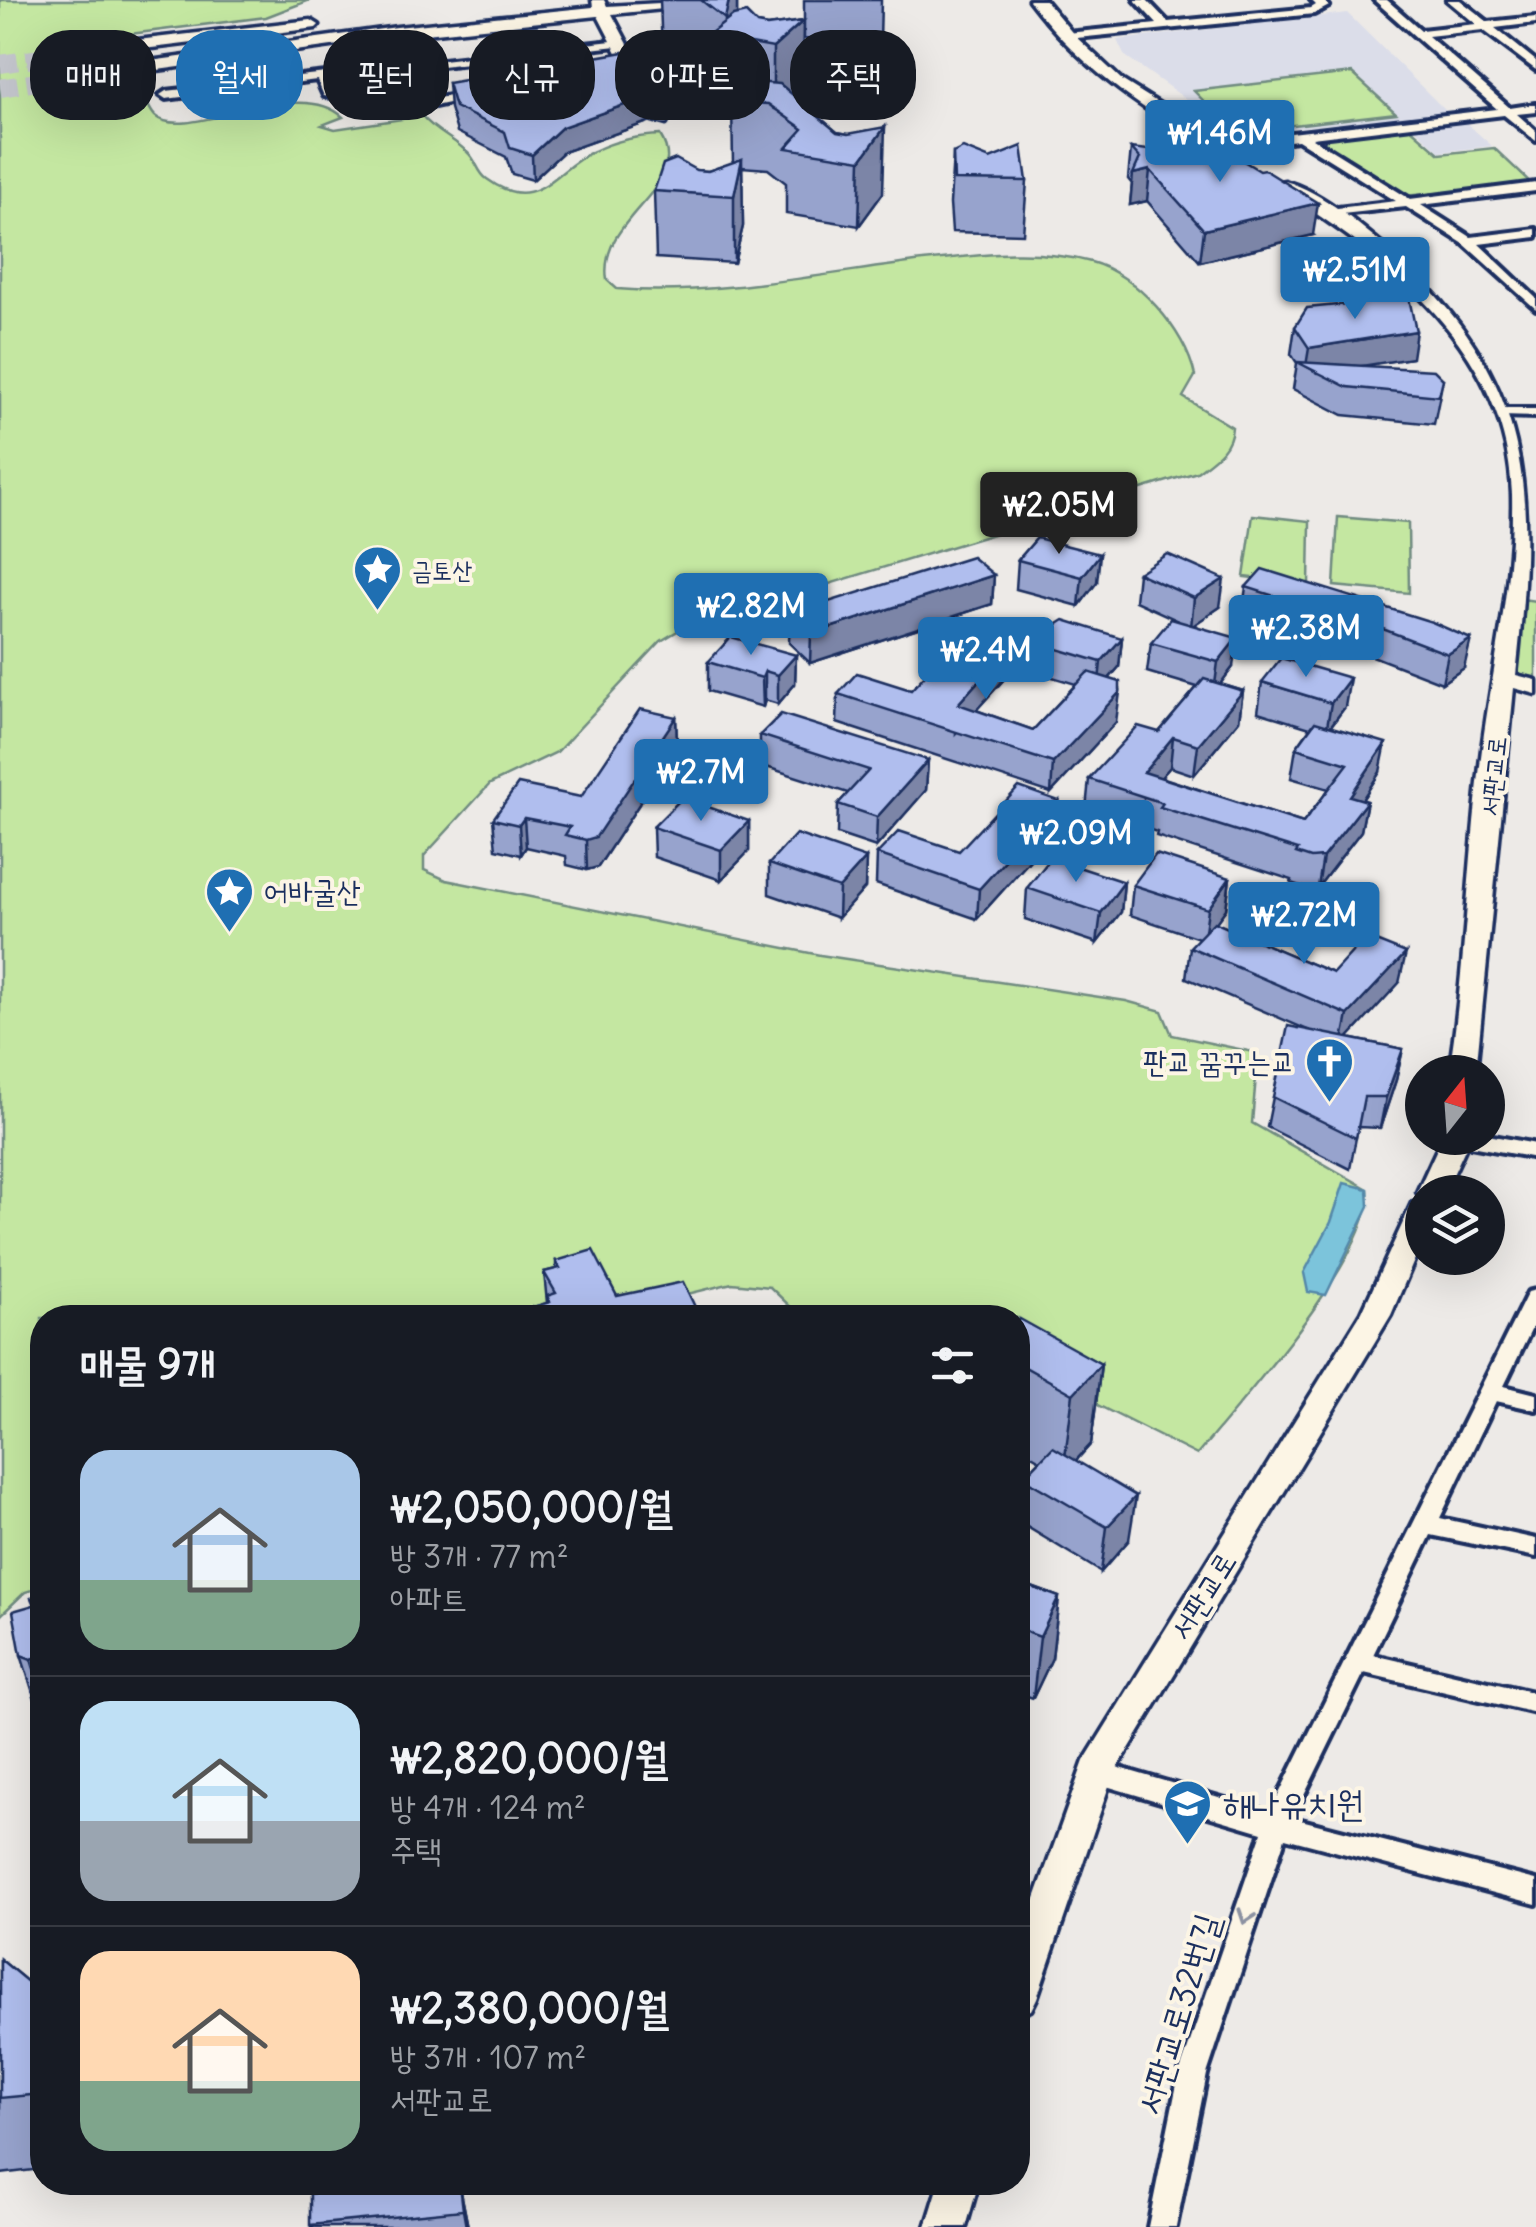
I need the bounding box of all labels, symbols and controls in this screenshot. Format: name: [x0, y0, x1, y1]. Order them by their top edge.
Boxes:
chip: 매매: [30, 30, 156, 120]
chip: 월세: [176, 30, 303, 120]
chip: 필터: [323, 30, 449, 120]
chip: 신규: [469, 30, 595, 120]
chip: 아파트: [615, 30, 770, 120]
chip: 주택: [790, 30, 916, 120]
pin: ₩1.46M: [1139, 100, 1301, 185]
text: ₩1.46M: [1167, 112, 1273, 153]
pin: ₩2.51M: [1274, 237, 1436, 322]
text: ₩2.51M: [1302, 249, 1408, 290]
pin: ₩2.05M: [978, 472, 1140, 557]
text: ₩2.05M: [1002, 484, 1116, 525]
place icon: 금토산: [351, 544, 403, 612]
place label: 금토산: [412, 554, 472, 586]
pin: ₩2.82M: [670, 573, 832, 658]
text: ₩2.82M: [696, 585, 806, 626]
pin: ₩2.38M: [1225, 595, 1387, 680]
text: ₩2.38M: [1251, 607, 1361, 648]
pin: ₩2.4M: [916, 617, 1056, 702]
text: ₩2.4M: [940, 629, 1032, 670]
street label: 서판교로: [1473, 734, 1513, 818]
pin: ₩2.7M: [631, 739, 771, 824]
text: ₩2.7M: [656, 751, 746, 792]
pin: ₩2.09M: [995, 800, 1157, 885]
text: ₩2.09M: [1019, 812, 1133, 853]
place icon: 어바굴산: [203, 866, 255, 934]
place label: 어바굴산: [264, 872, 361, 910]
pin: ₩2.72M: [1223, 882, 1385, 967]
text: ₩2.72M: [1250, 894, 1358, 935]
church icon: 판교 꿈꾸는교: [1304, 1036, 1356, 1104]
place label: 판교 꿈꾸는교: [1143, 1042, 1295, 1080]
north arrow: [1405, 1055, 1505, 1155]
map controls: [1405, 1055, 1505, 1275]
button: layers: [1405, 1175, 1505, 1275]
text: 매물 9개: [80, 1338, 216, 1390]
icon: filters: [925, 1338, 980, 1393]
text: ₩2,050,000/월: [390, 1481, 673, 1533]
icon: home: [160, 1490, 280, 1610]
text: 방 3개 · 77 m²: [390, 1536, 569, 1577]
street label: 서판교로: [1160, 1544, 1244, 1646]
text: 아파트: [390, 1578, 467, 1619]
text: ₩2,820,000/월: [390, 1732, 668, 1784]
icon: home: [160, 1741, 280, 1861]
school or university icon: 해나유치원: [1162, 1778, 1214, 1846]
place label: 해나유치원: [1223, 1781, 1364, 1825]
text: 방 4개 · 124 m²: [390, 1787, 586, 1828]
text: 주택: [390, 1829, 442, 1870]
street label: 서판교로32번길: [1126, 1908, 1228, 2120]
one-way arrow: [1237, 1908, 1257, 1925]
text: ₩2,380,000/월: [390, 1982, 669, 2034]
icon: home: [160, 1991, 280, 2111]
text: 방 3개 · 107 m²: [390, 2037, 586, 2078]
text: 서판교로: [390, 2079, 493, 2120]

